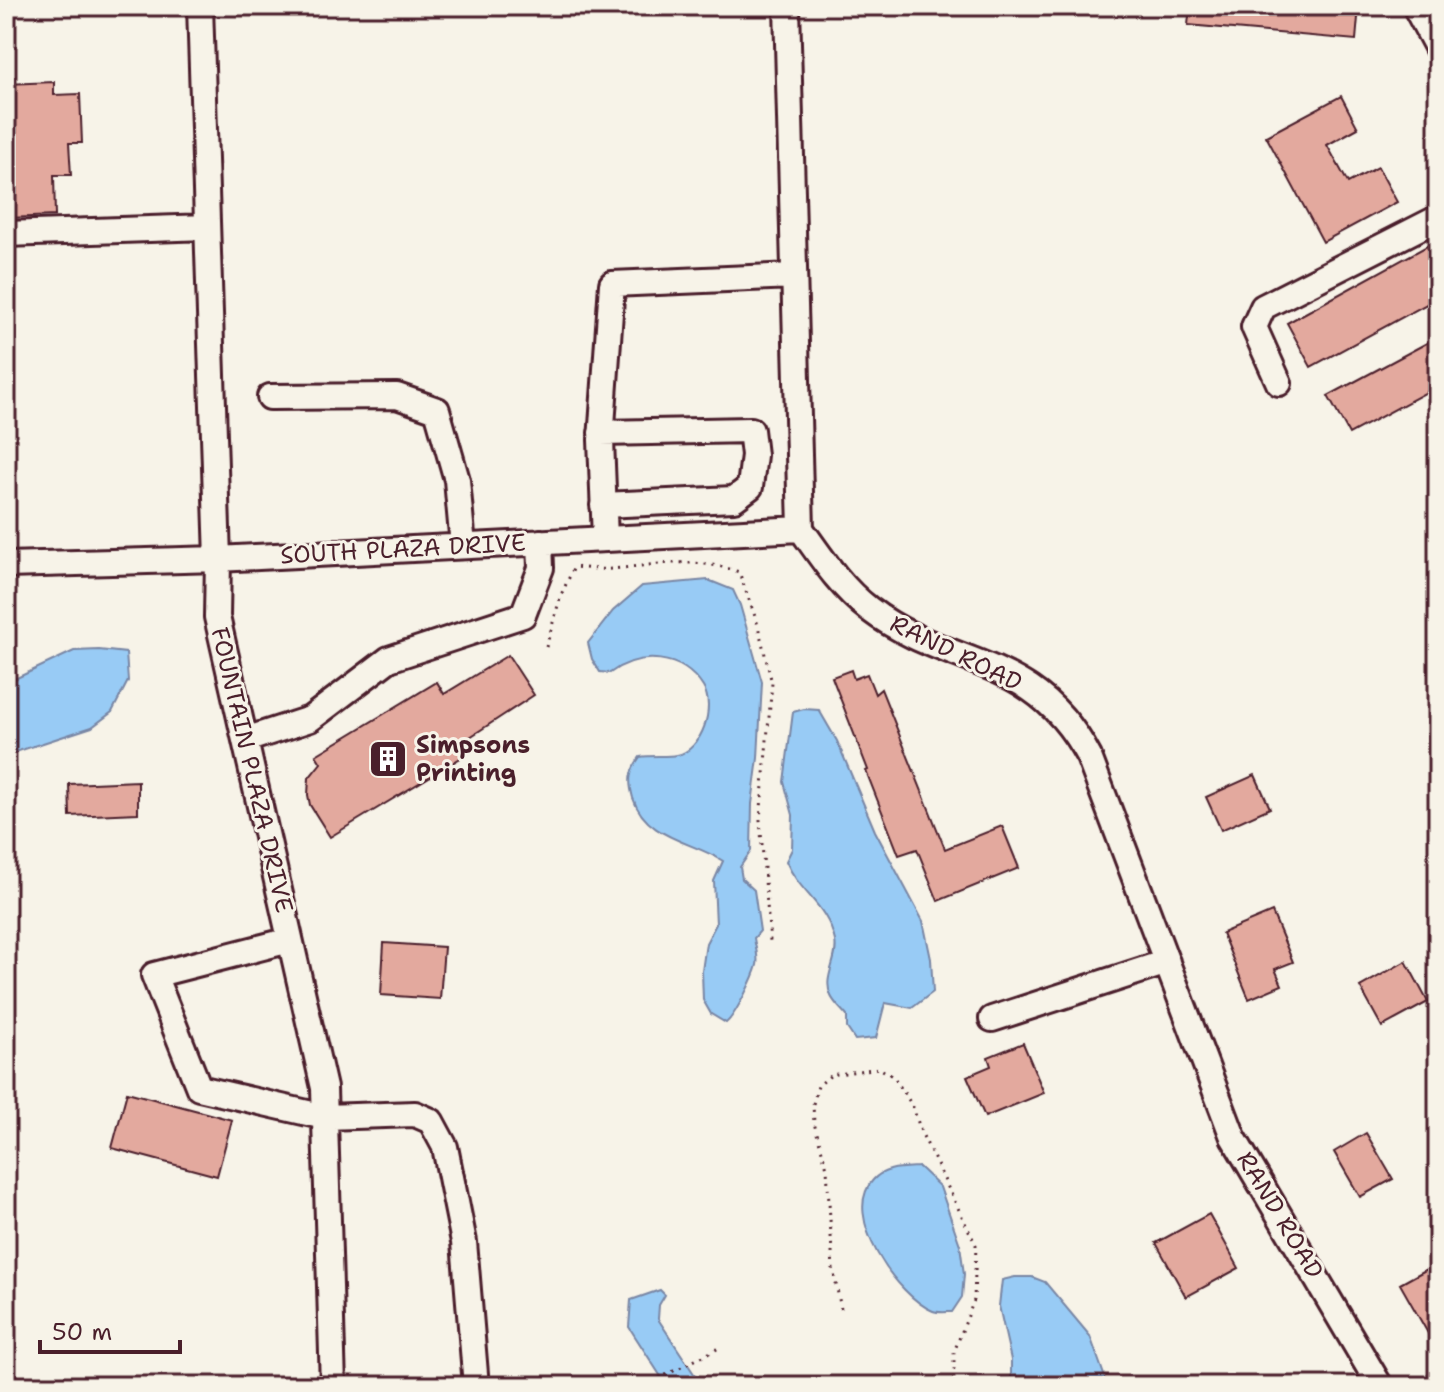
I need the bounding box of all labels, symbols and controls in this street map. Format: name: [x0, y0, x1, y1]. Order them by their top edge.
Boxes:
street label: SOUTH PLAZA DRIVE: [279, 527, 527, 571]
street label: RAND ROAD: [885, 607, 1027, 699]
street label: FOUNTAIN PLAZA DRIVE: [204, 624, 300, 916]
place label: Simpsons Printing: [416, 729, 530, 789]
building icon: Simpsons Printing: [367, 738, 409, 780]
street label: RAND ROAD: [1230, 1146, 1330, 1284]
scale bar: [40, 1304, 180, 1354]
text: 50 m: [52, 1316, 112, 1348]

